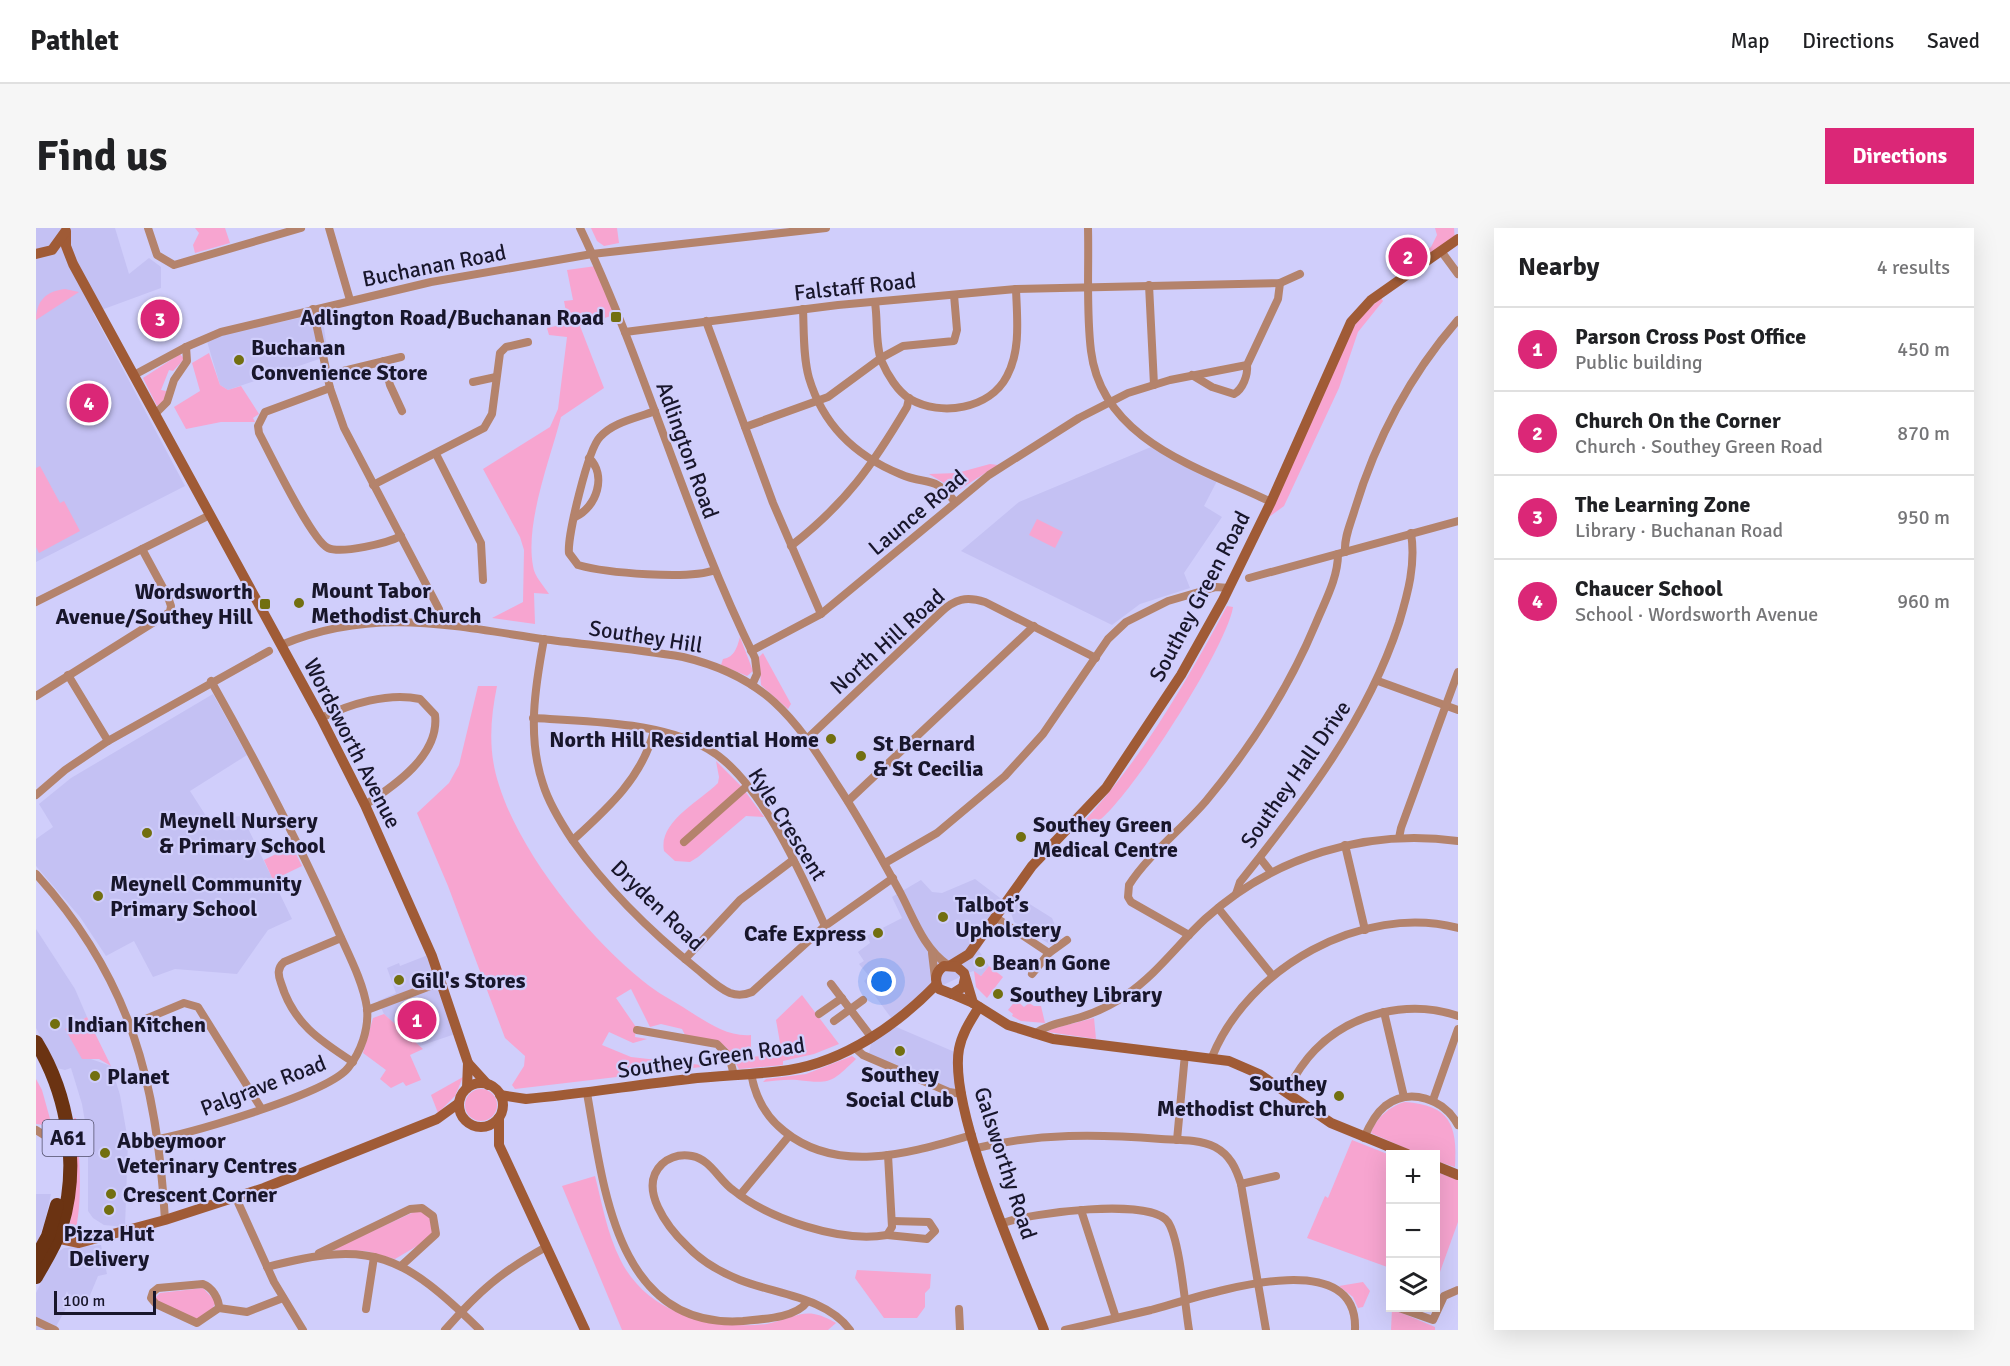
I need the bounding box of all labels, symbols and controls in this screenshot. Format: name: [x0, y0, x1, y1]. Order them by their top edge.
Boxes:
text: Pathlet: [30, 24, 119, 58]
text: Map: [1731, 28, 1769, 54]
text: Directions: [1802, 28, 1894, 54]
text: Saved: [1927, 28, 1980, 54]
button: Directions: [1825, 128, 1974, 184]
text: Find us: [36, 131, 167, 182]
pin: 2: [1388, 234, 1428, 279]
street label: Buchanan Road: [360, 238, 508, 293]
text: Nearby: [1518, 251, 1599, 283]
text: 4 results: [1877, 255, 1950, 280]
street label: Falstaff Road: [793, 267, 918, 306]
pin: 3: [140, 296, 180, 341]
place label: Adlington Road/Buchanan Road: [300, 304, 604, 331]
marker: Adlington Road/Buchanan Road: [609, 310, 623, 324]
text: Parson Cross Post Office: [1575, 323, 1806, 350]
place label: Buchanan Convenience Store: [251, 334, 428, 386]
text: 1: [1532, 337, 1543, 362]
text: 450 m: [1897, 337, 1950, 362]
text: Public building: [1575, 350, 1703, 375]
marker: Buchanan Convenience Store: [232, 353, 246, 367]
street label: Adlington Road: [650, 378, 725, 522]
pin: 4: [70, 380, 108, 426]
text: Church On the Corner: [1575, 407, 1781, 434]
text: 2: [1532, 421, 1543, 446]
text: 870 m: [1897, 421, 1950, 446]
text: Church · Southey Green Road: [1575, 434, 1823, 459]
street label: Launce Road: [863, 464, 972, 561]
text: The Learning Zone: [1575, 491, 1750, 518]
text: 3: [1532, 505, 1543, 530]
text: 950 m: [1897, 505, 1950, 530]
street label: Southey Green Road: [1143, 506, 1256, 686]
text: Library · Buchanan Road: [1575, 518, 1783, 543]
text: Chaucer School: [1575, 575, 1723, 602]
place label: Mount Tabor Methodist Church: [311, 577, 481, 629]
place label: Wordsworth Avenue/Southey Hill: [55, 578, 253, 630]
street label: North Hill Road: [824, 583, 950, 700]
text: 4: [1532, 589, 1543, 614]
text: 960 m: [1897, 589, 1950, 614]
marker: Mount Tabor Methodist Church: [292, 596, 306, 610]
marker: Wordsworth Avenue/Southey Hill: [258, 597, 272, 611]
text: School · Wordsworth Avenue: [1575, 602, 1818, 627]
street label: Southey Hill: [587, 614, 705, 659]
street label: Wordsworth Avenue: [298, 654, 407, 833]
street label: Southey Hall Drive: [1234, 695, 1356, 853]
place label: North Hill Residential Home: [549, 726, 819, 753]
place label: St Bernard & St Cecilia: [873, 730, 983, 782]
marker: North Hill Residential Home: [824, 732, 838, 746]
marker: St Bernard & St Cecilia: [854, 749, 868, 763]
street label: Kyle Crescent: [742, 763, 833, 886]
place label: Meynell Nursery & Primary School: [159, 807, 326, 859]
place label: Southey Green Medical Centre: [1033, 811, 1178, 863]
marker: Meynell Nursery & Primary School: [140, 826, 154, 840]
marker: Southey Green Medical Centre: [1014, 830, 1028, 844]
street label: Dryden Road: [605, 854, 710, 957]
place label: Meynell Community Primary School: [110, 870, 302, 922]
marker: Meynell Community Primary School: [91, 889, 105, 903]
place label: Talbot’s Upholstery: [955, 891, 1061, 943]
marker: Talbot’s Upholstery: [936, 910, 950, 924]
place label: Cafe Express: [744, 920, 866, 947]
marker: Cafe Express: [871, 926, 885, 940]
place label: Bean n Gone: [992, 949, 1110, 976]
marker: Bean n Gone: [973, 955, 987, 969]
place label: Gill's Stores: [411, 967, 526, 994]
your location: [867, 967, 896, 996]
marker: Gill's Stores: [392, 973, 406, 987]
place label: Southey Library: [1010, 981, 1162, 1008]
marker: Southey Library: [991, 987, 1005, 1001]
pin: 1: [398, 998, 436, 1042]
place label: Indian Kitchen: [67, 1011, 206, 1038]
marker: Indian Kitchen: [48, 1017, 62, 1031]
street label: Southey Green Road: [616, 1031, 807, 1084]
marker: Southey Social Club: [893, 1044, 907, 1058]
street label: Palgrave Road: [196, 1049, 330, 1122]
place label: Southey Social Club: [846, 1061, 954, 1113]
place label: Planet: [107, 1063, 169, 1090]
marker: Planet: [88, 1069, 102, 1083]
place label: Southey Methodist Church: [1157, 1070, 1327, 1122]
street label: Galsworthy Road: [968, 1084, 1043, 1243]
marker: Southey Methodist Church: [1332, 1089, 1346, 1103]
road number: A61: [42, 1120, 93, 1156]
place label: Abbeymoor Veterinary Centres: [117, 1127, 297, 1179]
marker: Abbeymoor Veterinary Centres: [98, 1146, 112, 1160]
map controls: [1386, 1150, 1440, 1312]
button: +: [1386, 1150, 1440, 1204]
place label: Crescent Corner: [123, 1181, 277, 1208]
marker: Crescent Corner: [104, 1187, 118, 1201]
marker: Pizza Hut Delivery: [102, 1203, 116, 1217]
button: −: [1386, 1204, 1440, 1258]
place label: Pizza Hut Delivery: [64, 1220, 154, 1272]
button: layers: [1386, 1258, 1440, 1312]
scale bar: [54, 1288, 156, 1316]
text: 100 m: [63, 1291, 105, 1311]

